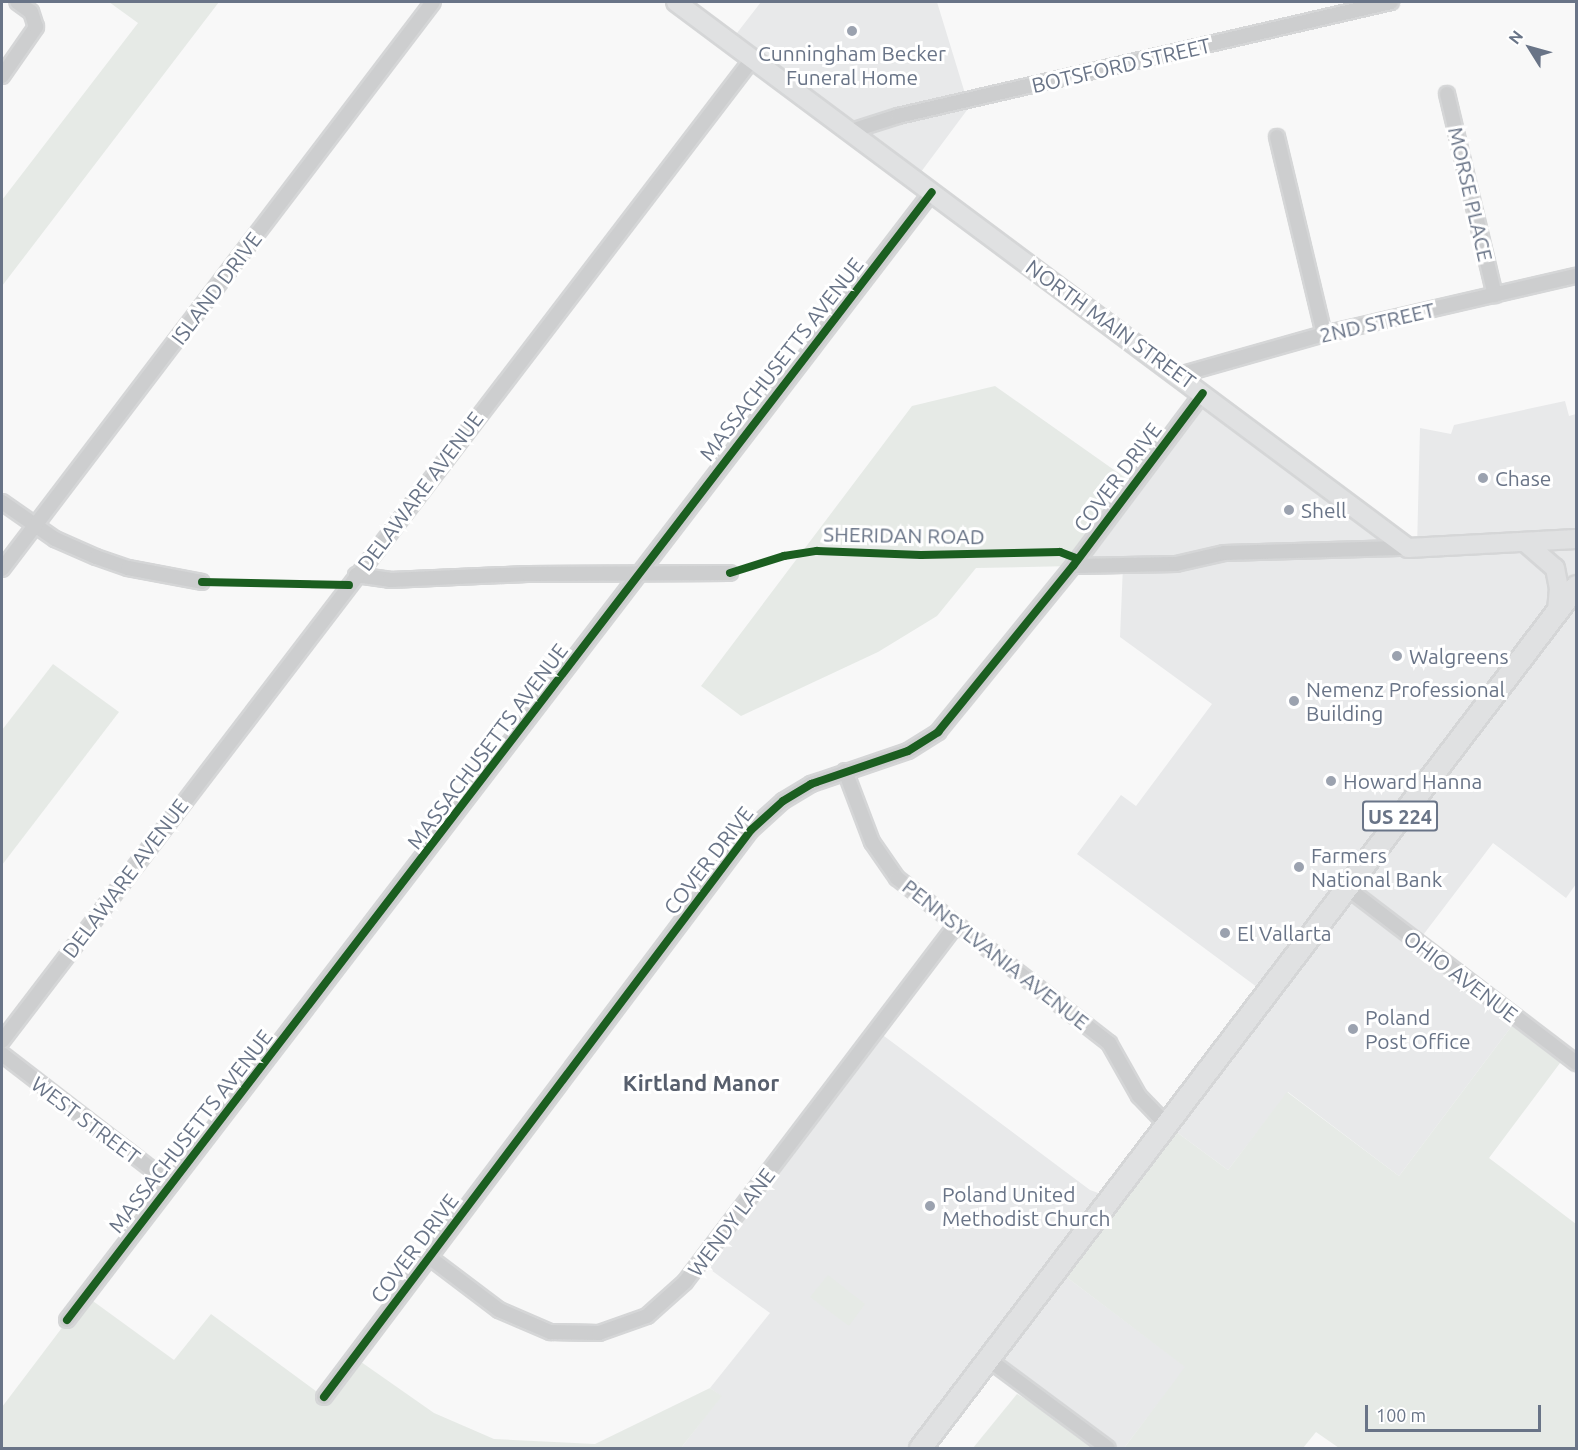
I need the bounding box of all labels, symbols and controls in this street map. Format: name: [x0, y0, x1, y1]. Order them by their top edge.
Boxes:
north arrow: [1500, 18, 1560, 78]
marker: Cunningham Becker Funeral Home: [845, 24, 859, 38]
text: N: [1505, 27, 1526, 47]
street label: BOTSFORD STREET: [1029, 32, 1213, 98]
place label: Cunningham Becker Funeral Home: [758, 40, 946, 90]
street label: MORSE PLACE: [1443, 124, 1499, 264]
street label: ISLAND DRIVE: [166, 227, 266, 349]
street label: MASSACHUSETTS AVENUE: [694, 252, 868, 466]
street label: NORTH MAIN STREET: [1021, 254, 1201, 394]
street label: 2ND STREET: [1317, 297, 1437, 347]
street label: DELAWARE AVENUE: [352, 407, 488, 575]
street label: COVER DRIVE: [1068, 417, 1166, 537]
place label: Chase: [1495, 465, 1551, 491]
marker: Chase: [1476, 471, 1490, 485]
place label: Shell: [1301, 497, 1347, 523]
marker: Shell: [1282, 503, 1296, 517]
street label: SHERIDAN ROAD: [823, 521, 985, 549]
street label: MASSACHUSETTS AVENUE: [401, 638, 573, 854]
place label: Walgreens: [1409, 643, 1509, 669]
marker: Walgreens: [1390, 649, 1404, 663]
place label: Nemenz Professional Building: [1306, 676, 1505, 726]
marker: Nemenz Professional Building: [1287, 694, 1301, 708]
place label: Howard Hanna: [1343, 768, 1482, 794]
marker: Howard Hanna: [1324, 774, 1338, 788]
street label: DELAWARE AVENUE: [57, 794, 193, 962]
road number: US 224: [1361, 799, 1439, 833]
street label: COVER DRIVE: [658, 801, 758, 919]
place label: Farmers National Bank: [1311, 842, 1442, 892]
marker: Farmers National Bank: [1292, 860, 1306, 874]
street label: PENNSYLVANIA AVENUE: [898, 873, 1094, 1035]
place label: El Vallarta: [1237, 920, 1332, 946]
street label: OHIO AVENUE: [1399, 925, 1523, 1027]
marker: El Vallarta: [1218, 926, 1232, 940]
place label: Poland Post Office: [1365, 1004, 1470, 1054]
marker: Poland Post Office: [1346, 1022, 1360, 1036]
street label: MASSACHUSETTS AVENUE: [103, 1024, 277, 1238]
district label: Kirtland Manor: [623, 1070, 779, 1096]
street label: WEST STREET: [27, 1071, 145, 1169]
street label: WENDY LANE: [682, 1163, 780, 1281]
place label: Poland United Methodist Church: [942, 1181, 1110, 1231]
street label: COVER DRIVE: [365, 1188, 463, 1308]
marker: Poland United Methodist Church: [923, 1199, 937, 1213]
scale bar: [1368, 1393, 1544, 1431]
text: 100 m: [1376, 1405, 1426, 1425]

